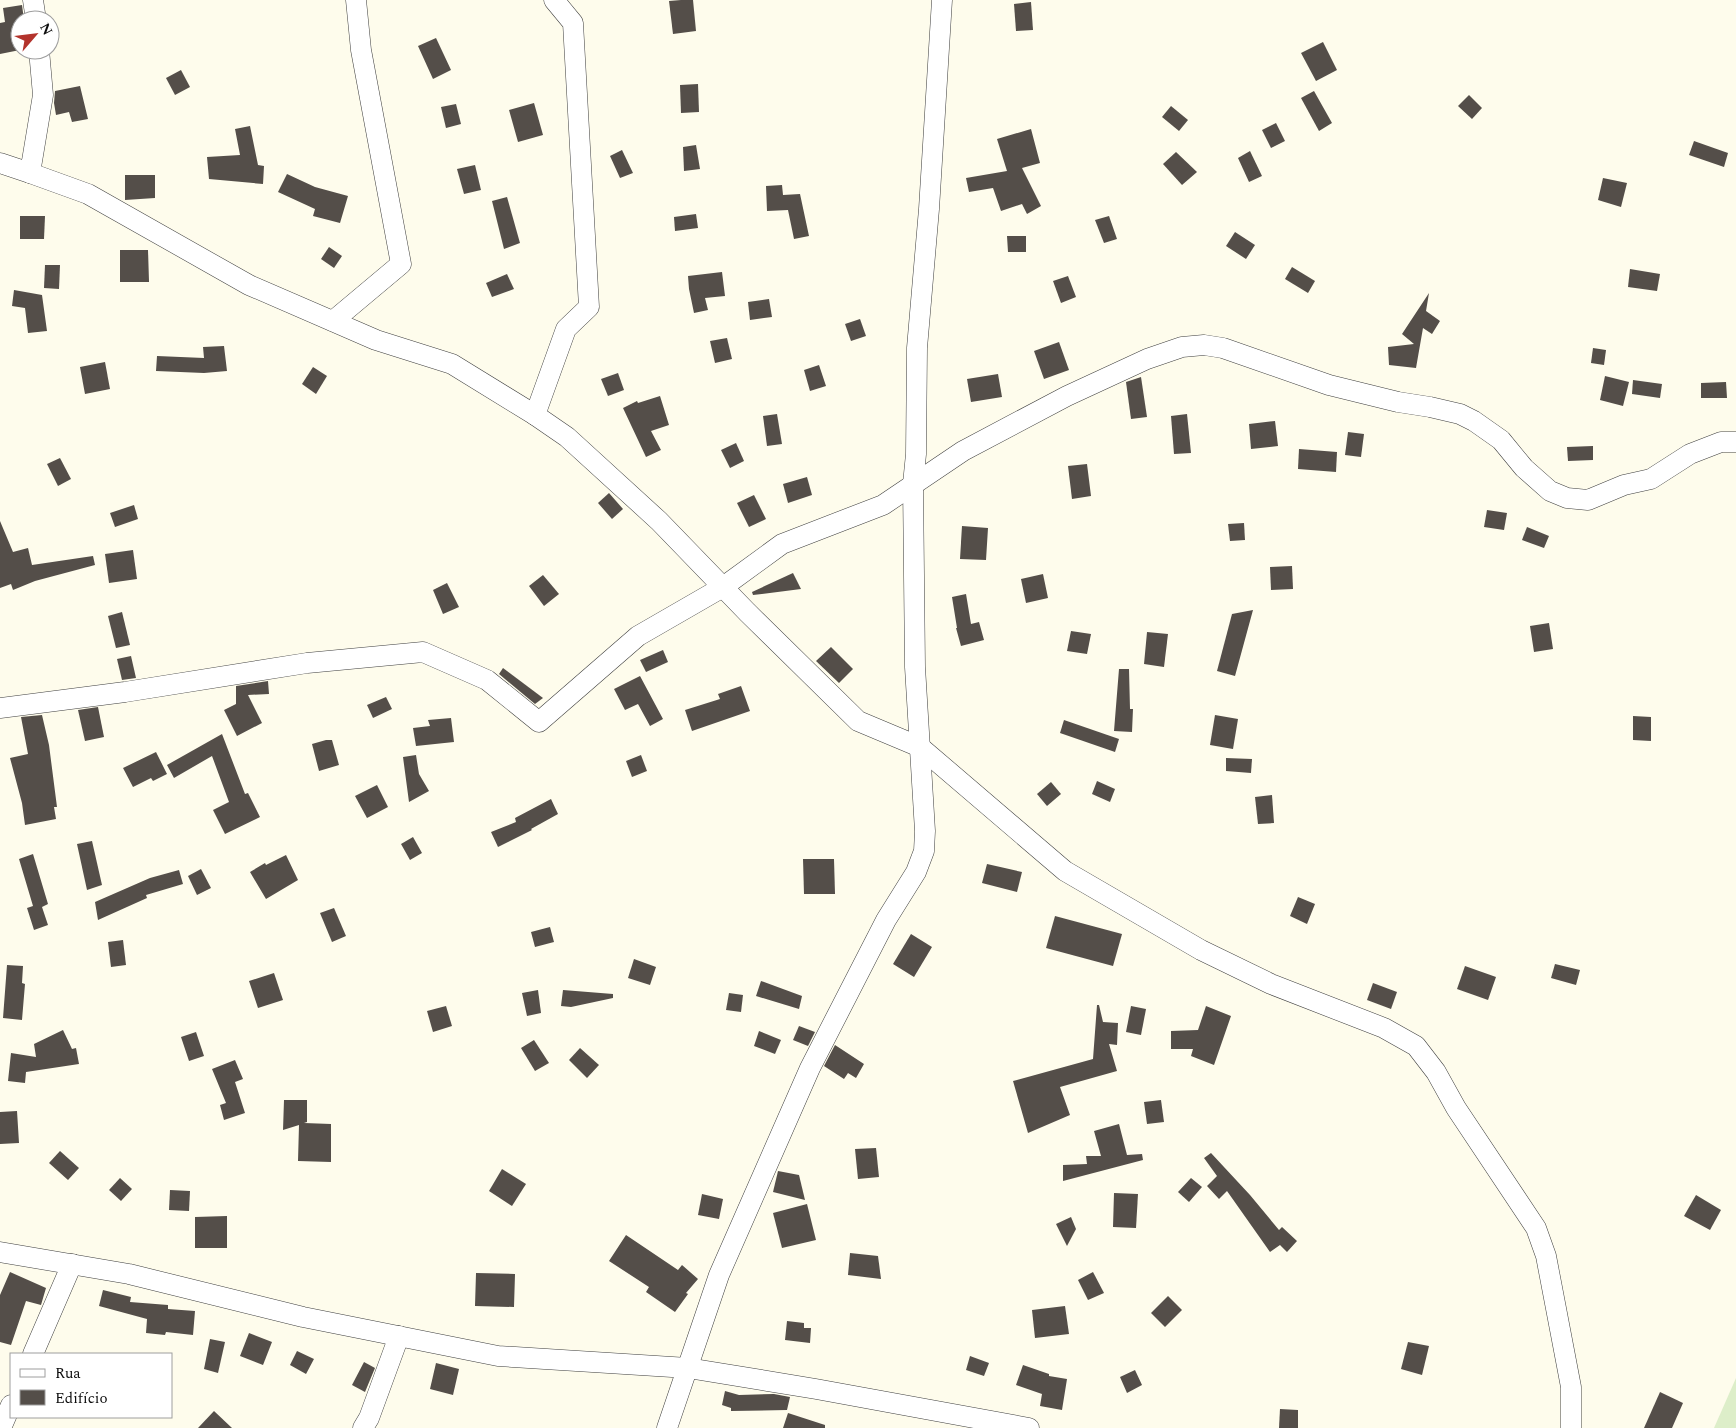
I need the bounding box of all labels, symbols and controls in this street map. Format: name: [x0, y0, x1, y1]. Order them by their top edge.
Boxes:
north arrow: [10, 10, 60, 60]
text: N: [34, 19, 58, 39]
legend: [10, 1353, 172, 1418]
text: Rua: [55, 1362, 81, 1385]
text: Edifício: [55, 1387, 108, 1410]

